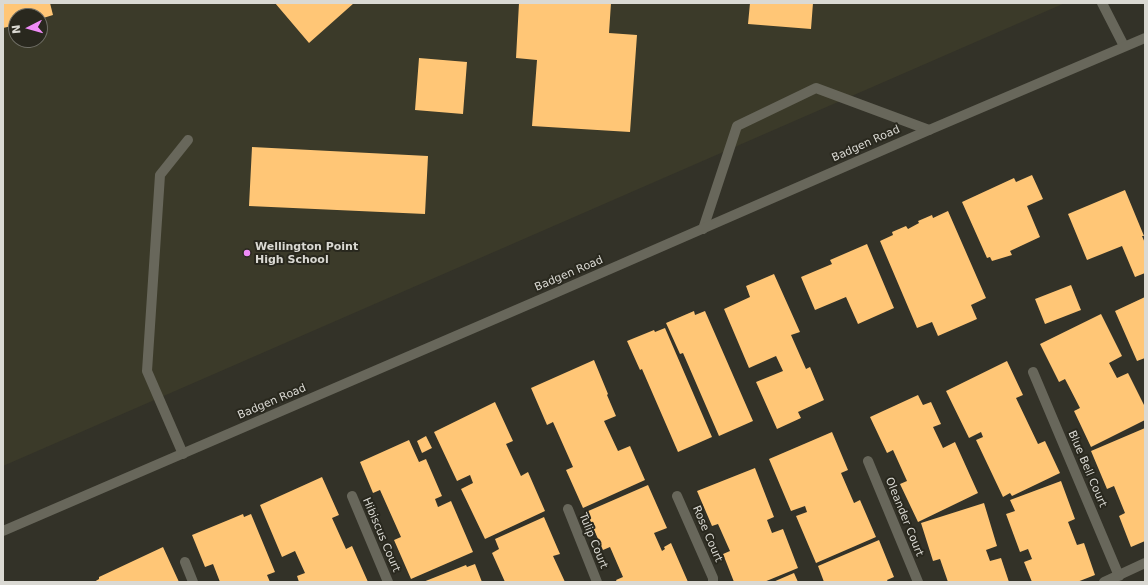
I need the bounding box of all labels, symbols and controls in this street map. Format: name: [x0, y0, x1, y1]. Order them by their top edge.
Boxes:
north arrow: [8, 8, 48, 48]
text: N: [10, 24, 24, 34]
street label: Badgen Road: [830, 123, 902, 165]
place label: Wellington Point High School: [255, 240, 358, 266]
marker: Wellington Point High School: [242, 248, 252, 258]
street label: Badgen Road: [533, 254, 605, 294]
street label: Badgen Road: [236, 382, 308, 422]
street label: Blue Bell Court: [1065, 429, 1109, 509]
street label: Oleander Court: [882, 476, 926, 558]
street label: Hibiscus Court: [359, 496, 403, 574]
street label: Rose Court: [689, 504, 725, 564]
street label: Tulip Court: [576, 511, 610, 571]

